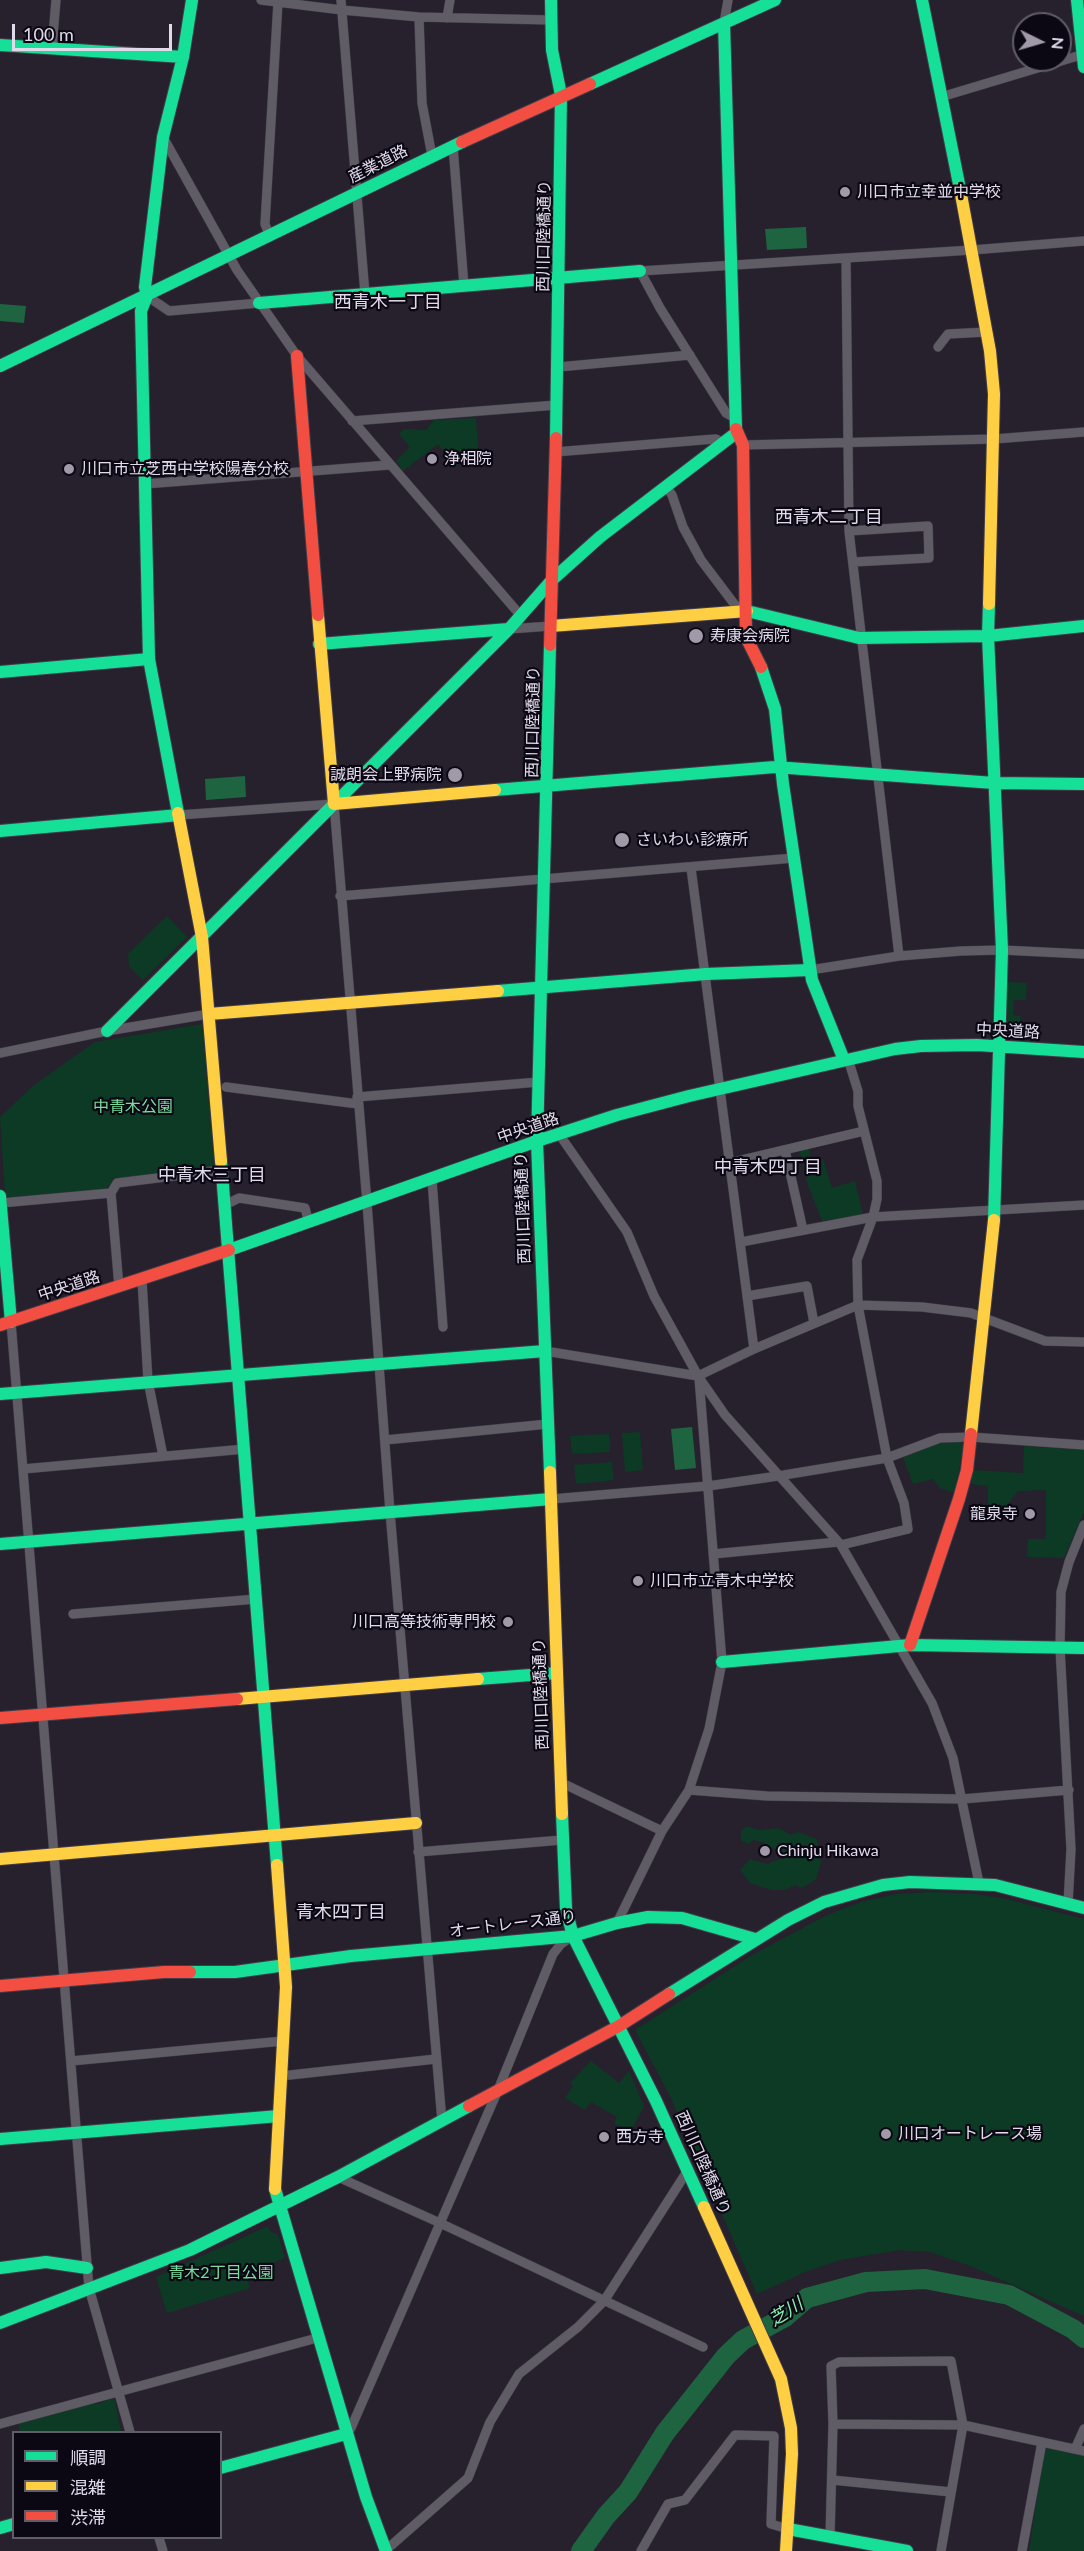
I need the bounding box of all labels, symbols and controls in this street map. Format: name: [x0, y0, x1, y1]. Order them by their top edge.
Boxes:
scale bar: [15, 12, 176, 50]
north arrow: [1012, 12, 1072, 72]
text: 100 m: [23, 23, 74, 45]
text: N: [1048, 36, 1068, 50]
street label: 産業道路: [345, 141, 411, 187]
street label: 西川口陸橋通り: [533, 180, 555, 292]
place label: 川口市立幸並中学校: [857, 182, 1001, 202]
marker: 川口市立幸並中学校: [838, 185, 852, 199]
district label: 西青木一丁目: [334, 291, 442, 313]
place label: 浄相院: [444, 449, 492, 469]
marker: 浄相院: [425, 452, 439, 466]
place label: 川口市立芝西中学校陽春分校: [81, 459, 289, 479]
marker: 川口市立芝西中学校陽春分校: [62, 462, 76, 476]
district label: 西青木二丁目: [775, 506, 883, 528]
place label: 寿康会病院: [710, 626, 790, 646]
marker: 寿康会病院: [687, 627, 705, 645]
street label: 西川口陸橋通り: [522, 666, 544, 778]
place label: 誠朗会上野病院: [330, 765, 442, 785]
marker: 誠朗会上野病院: [446, 766, 464, 784]
place label: さいわい診療所: [636, 830, 748, 850]
marker: さいわい診療所: [613, 831, 631, 849]
street label: 中央道路: [976, 1020, 1040, 1042]
park label: 中青木公園: [93, 1097, 173, 1117]
street label: 中央道路: [495, 1109, 561, 1147]
street label: 西川口陸橋通り: [511, 1152, 535, 1264]
district label: 中青木四丁目: [714, 1156, 822, 1178]
district label: 中青木三丁目: [158, 1164, 266, 1186]
street label: 中央道路: [36, 1267, 102, 1305]
place label: 龍泉寺: [970, 1504, 1018, 1524]
marker: 龍泉寺: [1023, 1507, 1037, 1521]
place label: 川口市立青木中学校: [650, 1571, 794, 1591]
marker: 川口市立青木中学校: [631, 1574, 645, 1588]
place label: 川口高等技術専門校: [352, 1612, 496, 1632]
marker: 川口高等技術専門校: [501, 1615, 515, 1629]
street label: 西川口陸橋通り: [529, 1638, 553, 1750]
place label: Chinju Hikawa: [777, 1841, 879, 1861]
marker: Chinju Hikawa: [758, 1844, 772, 1858]
district label: 青木四丁目: [296, 1901, 386, 1923]
street label: オートレース通り: [448, 1907, 578, 1941]
street label: 西川口陸橋通り: [671, 2108, 735, 2218]
place label: 川口オートレース場: [898, 2124, 1042, 2144]
place label: 西方寺: [616, 2127, 664, 2147]
marker: 川口オートレース場: [879, 2127, 893, 2141]
marker: 西方寺: [597, 2130, 611, 2144]
park label: 青木2丁目公園: [168, 2263, 274, 2283]
water label: 芝川: [765, 2293, 807, 2331]
legend: [12, 2431, 222, 2539]
text: 順調: [70, 2446, 106, 2468]
text: 混雑: [70, 2476, 106, 2498]
text: 渋滞: [70, 2506, 106, 2528]

